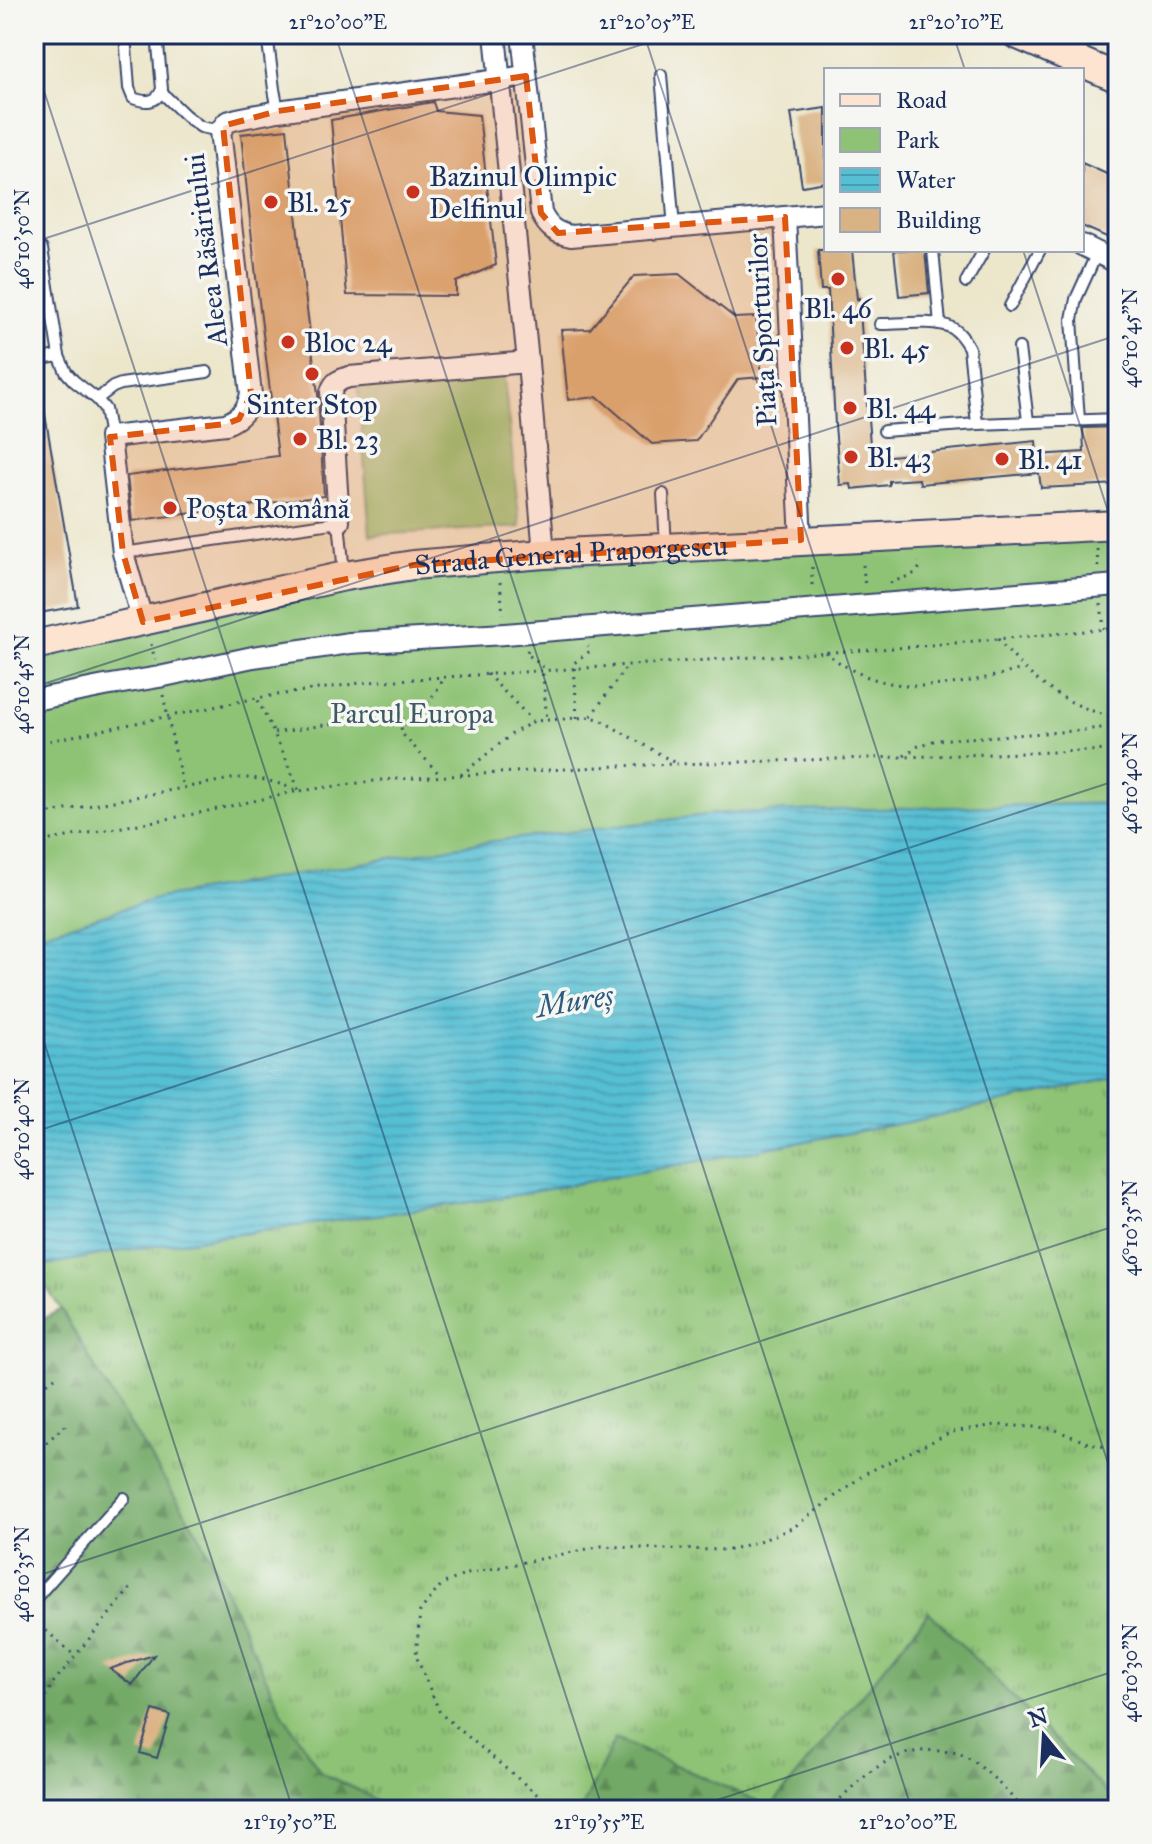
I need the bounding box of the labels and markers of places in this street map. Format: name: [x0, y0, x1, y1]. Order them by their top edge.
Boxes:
place label: Bazinul Olimpic Delfinul: [429, 159, 617, 226]
marker: Bazinul Olimpic Delfinul: [404, 183, 422, 201]
place label: Bl. 25: [287, 185, 352, 220]
marker: Bl. 25: [262, 193, 280, 211]
marker: Bl. 46: [829, 270, 847, 288]
place label: Bl. 46: [804, 291, 874, 326]
place label: Bloc 24: [304, 325, 393, 360]
place label: Bl. 45: [863, 331, 930, 366]
marker: Bloc 24: [279, 333, 297, 351]
marker: Bl. 45: [838, 339, 856, 357]
marker: Sinter Stop: [303, 365, 321, 383]
place label: Sinter Stop: [246, 387, 378, 422]
place label: Bl. 44: [866, 391, 937, 426]
marker: Bl. 44: [841, 399, 859, 417]
place label: Bl. 23: [316, 422, 379, 457]
marker: Bl. 23: [291, 430, 309, 448]
place label: Bl. 43: [867, 440, 932, 475]
place label: Bl. 41: [1018, 442, 1083, 477]
marker: Bl. 43: [842, 448, 860, 466]
marker: Bl. 41: [993, 450, 1011, 468]
place label: Poșta Română: [186, 491, 350, 526]
marker: Poșta Română: [161, 499, 179, 517]

